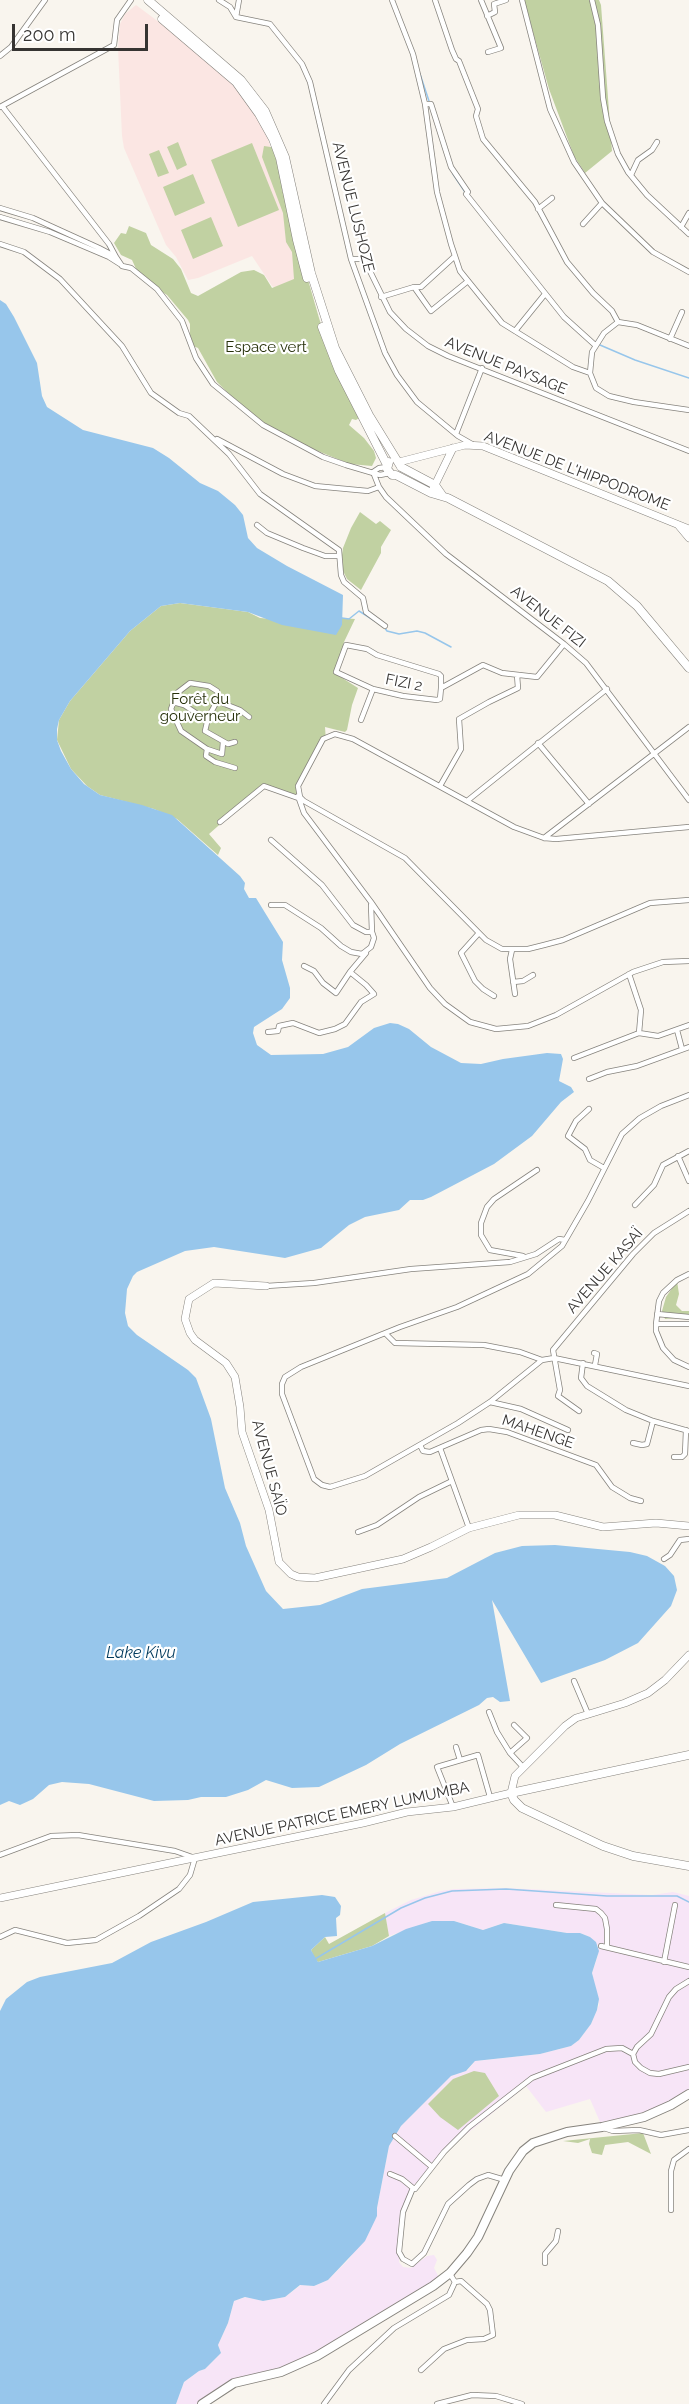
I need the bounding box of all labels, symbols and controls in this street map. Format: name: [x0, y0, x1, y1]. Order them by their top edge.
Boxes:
scale bar: [15, 12, 152, 50]
text: 200 m: [23, 24, 76, 45]
street label: AVENUE LUSHOZE: [328, 140, 378, 274]
street label: AVENUE PAYSAGE: [442, 333, 570, 399]
park label: Espace vert: [225, 338, 307, 356]
street label: AVENUE DE L'HIPPODROME: [482, 427, 672, 515]
street label: AVENUE FIZI: [507, 582, 589, 652]
street label: FIZI 2: [384, 671, 424, 695]
park label: Forêt du gouverneur: [160, 690, 240, 725]
street label: AVENUE KASAÏ: [563, 1225, 647, 1317]
street label: MAHENGE: [500, 1411, 576, 1453]
street label: AVENUE SAÏO: [248, 1418, 290, 1518]
water label: Lake Kivu: [106, 1643, 176, 1663]
street label: AVENUE PATRICE EMERY LUMUMBA: [213, 1778, 471, 1850]

